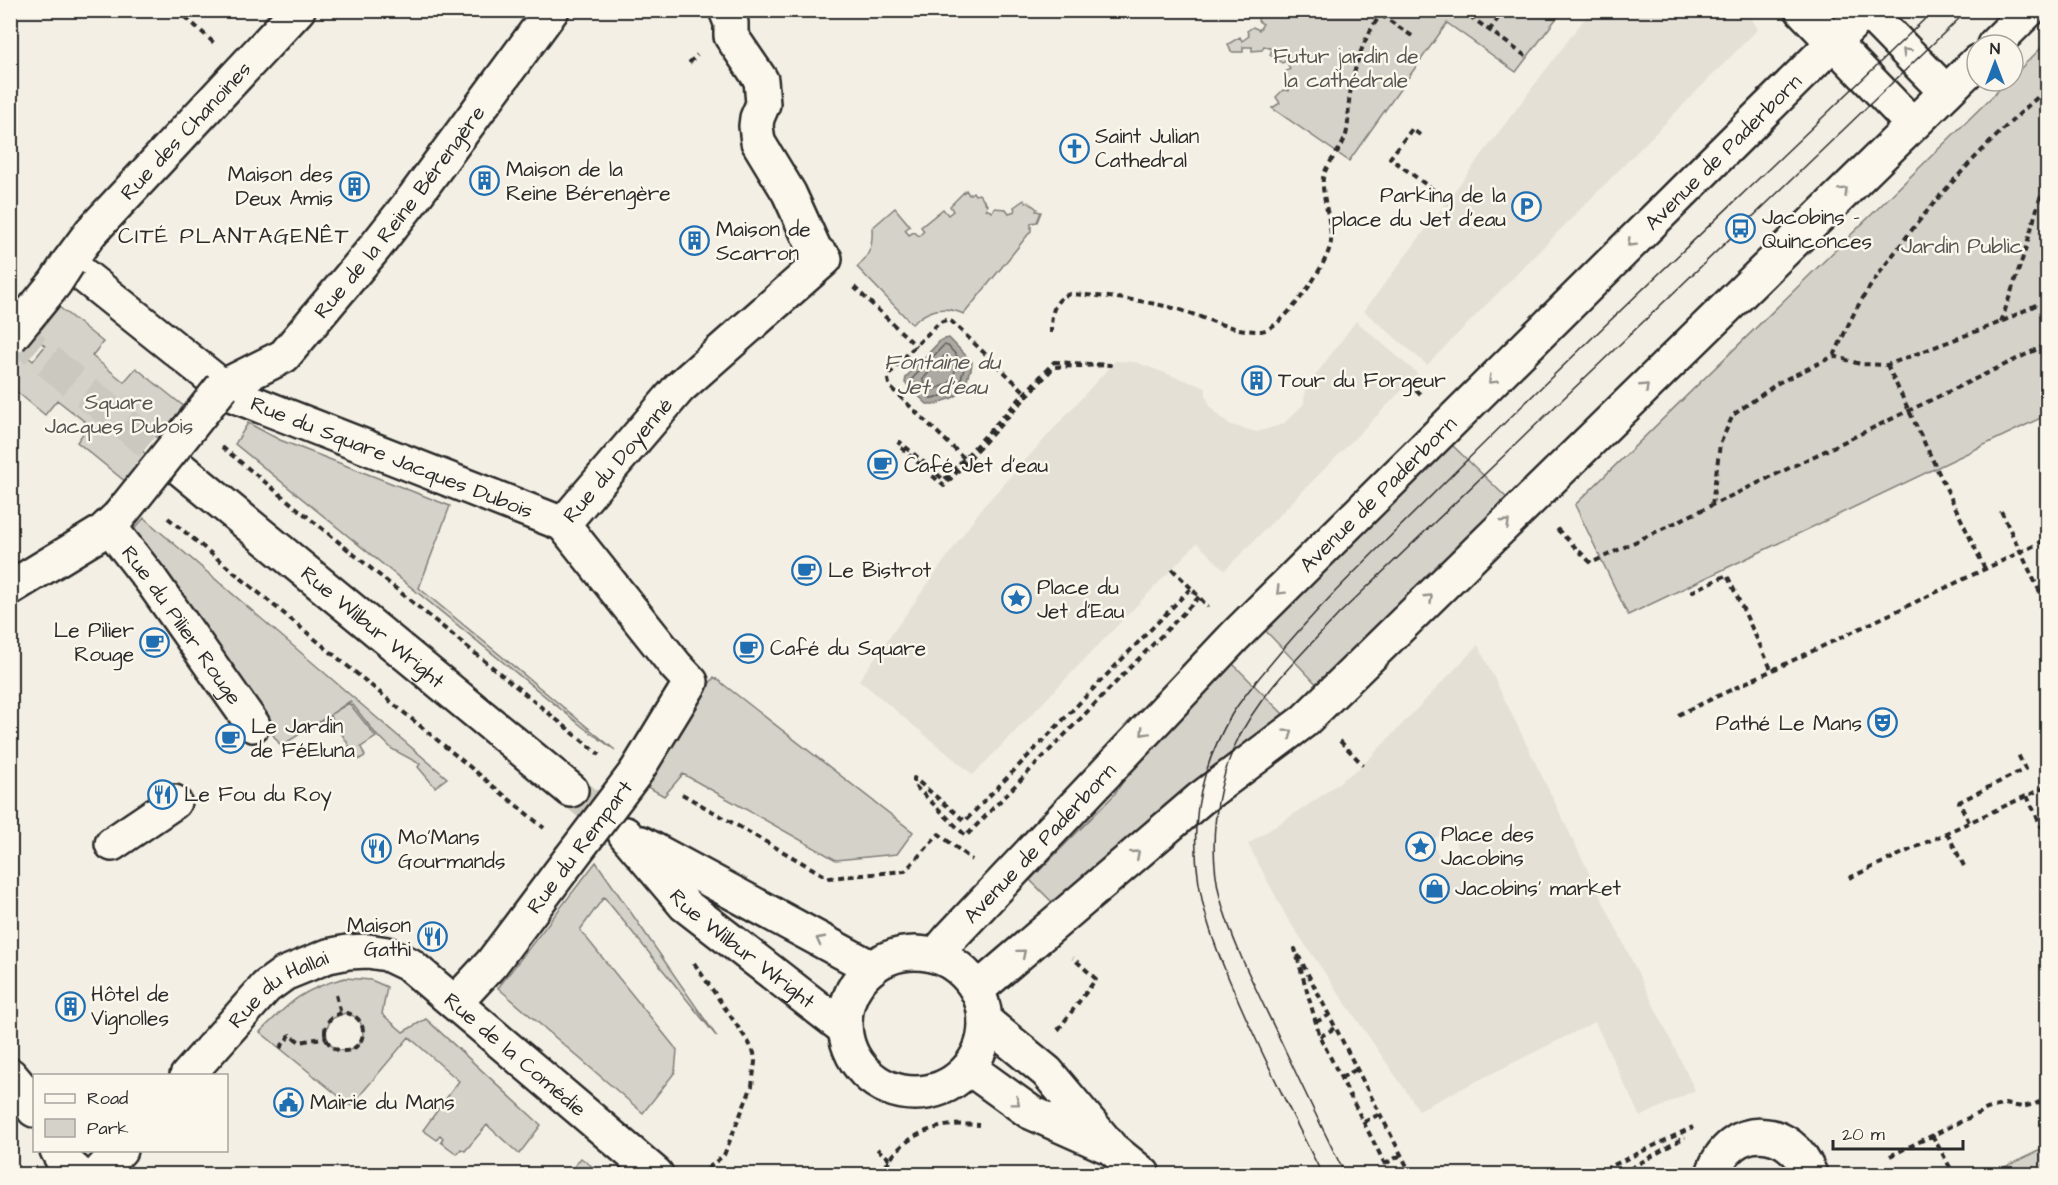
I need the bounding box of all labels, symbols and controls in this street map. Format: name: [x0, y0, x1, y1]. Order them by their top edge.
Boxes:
north arrow: [1965, 33, 2025, 93]
text: N: [1990, 38, 2000, 60]
park label: Futur jardin de la cathédrale: [1273, 42, 1419, 95]
one-way arrow: [1902, 48, 1913, 59]
street label: Rue des Chanoines: [114, 55, 258, 207]
street label: Avenue de Paderborn: [1638, 67, 1808, 236]
street label: Rue de la Reine Bérengère: [307, 99, 492, 325]
place label: Saint Julian Cathedral: [1095, 122, 1199, 175]
church icon: Saint Julian Cathedral: [1058, 132, 1090, 164]
place label: Maison de la Reine Bérengère: [506, 155, 671, 210]
place label: Maison des Deux Amis: [228, 160, 333, 213]
building icon: Maison de la Reine Bérengère: [469, 165, 501, 197]
building icon: Maison des Deux Amis: [338, 170, 370, 202]
place label: Parking de la place du Jet d'eau: [1331, 181, 1506, 235]
one-way arrow: [1836, 188, 1847, 199]
parking icon: Parking de la place du Jet d'eau: [1511, 191, 1543, 223]
place label: Jacobins - Quinconces: [1762, 203, 1872, 256]
bus stop icon: Jacobins - Quinconces: [1725, 213, 1757, 245]
place label: Maison de Scarron: [716, 215, 811, 268]
district label: CITÉ PLANTAGENÊT: [118, 221, 350, 252]
building icon: Maison de Scarron: [679, 225, 711, 257]
park label: Jardin Public: [1901, 232, 2023, 261]
one-way arrow: [1627, 235, 1638, 246]
water label: Fontaine du Jet d'eau: [884, 347, 1002, 403]
building icon: Tour du Forgeur: [1241, 364, 1273, 396]
place label: Tour du Forgeur: [1278, 366, 1446, 397]
one-way arrow: [1489, 373, 1499, 384]
one-way arrow: [1637, 383, 1648, 394]
park label: Square Jacques Dubois: [45, 388, 193, 441]
street label: Rue du Square Jacques Dubois: [246, 389, 537, 525]
street label: Rue du Doyenné: [556, 391, 679, 529]
street label: Avenue de Paderborn: [1293, 410, 1463, 579]
cafe icon: Café Jet d'eau: [867, 449, 899, 481]
place label: Café Jet d'eau: [904, 451, 1048, 480]
one-way arrow: [1498, 520, 1509, 531]
street label: Rue du Pilier Rouge: [115, 539, 249, 710]
cafe icon: Le Bistrot: [791, 554, 823, 586]
place label: Le Bistrot: [828, 556, 932, 585]
street label: Rue Wilbur Wright: [295, 559, 451, 695]
place label: Place du Jet d'Eau: [1037, 573, 1125, 626]
place icon: Place du Jet d'Eau: [1000, 583, 1032, 615]
one-way arrow: [1276, 584, 1287, 595]
one-way arrow: [1423, 594, 1433, 605]
place label: Le Pilier Rouge: [54, 616, 134, 671]
cafe icon: Le Pilier Rouge: [139, 626, 171, 658]
cafe icon: Café du Square: [733, 632, 765, 664]
place label: Café du Square: [770, 634, 926, 663]
theatre icon: Pathé Le Mans: [1867, 707, 1899, 739]
place label: Pathé Le Mans: [1716, 709, 1862, 738]
place label: Le Jardin de FéEluna: [251, 712, 355, 765]
cafe icon: Le Jardin de FéEluna: [214, 722, 246, 754]
one-way arrow: [1141, 724, 1152, 735]
one-way arrow: [1282, 729, 1293, 740]
street label: Avenue de Paderborn: [957, 756, 1123, 930]
street label: Rue du Rempart: [520, 774, 641, 920]
restaurant icon: Le Fou du Roy: [147, 778, 179, 810]
place label: Le Fou du Roy: [184, 780, 332, 811]
place label: Place des Jacobins: [1441, 820, 1534, 873]
place label: Mo'Mans Gourmands: [398, 823, 505, 876]
place icon: Place des Jacobins: [1404, 830, 1436, 862]
restaurant icon: Mo'Mans Gourmands: [361, 833, 393, 865]
one-way arrow: [1129, 850, 1140, 861]
shop icon: Jacobins' market: [1418, 872, 1450, 904]
place label: Jacobins' market: [1455, 874, 1622, 903]
street label: Rue Wilbur Wright: [663, 883, 822, 1016]
place label: Maison Gathi: [347, 911, 411, 964]
restaurant icon: Maison Gathi: [416, 921, 448, 953]
one-way arrow: [816, 936, 826, 947]
street label: Rue du Hallai: [222, 943, 332, 1034]
one-way arrow: [1015, 949, 1026, 960]
place label: Hôtel de Vignolles: [91, 980, 169, 1035]
street label: Rue de la Comédie: [438, 986, 593, 1123]
building icon: Hôtel de Vignolles: [54, 990, 86, 1022]
legend: [33, 1074, 228, 1152]
text: Road: [87, 1086, 128, 1111]
public building icon: Mairie du Mans: [273, 1086, 305, 1118]
place label: Mairie du Mans: [310, 1088, 455, 1117]
one-way arrow: [1010, 1094, 1021, 1105]
scale bar: [1833, 1113, 1964, 1151]
text: Park: [87, 1116, 129, 1141]
text: 20 m: [1842, 1122, 1885, 1147]

